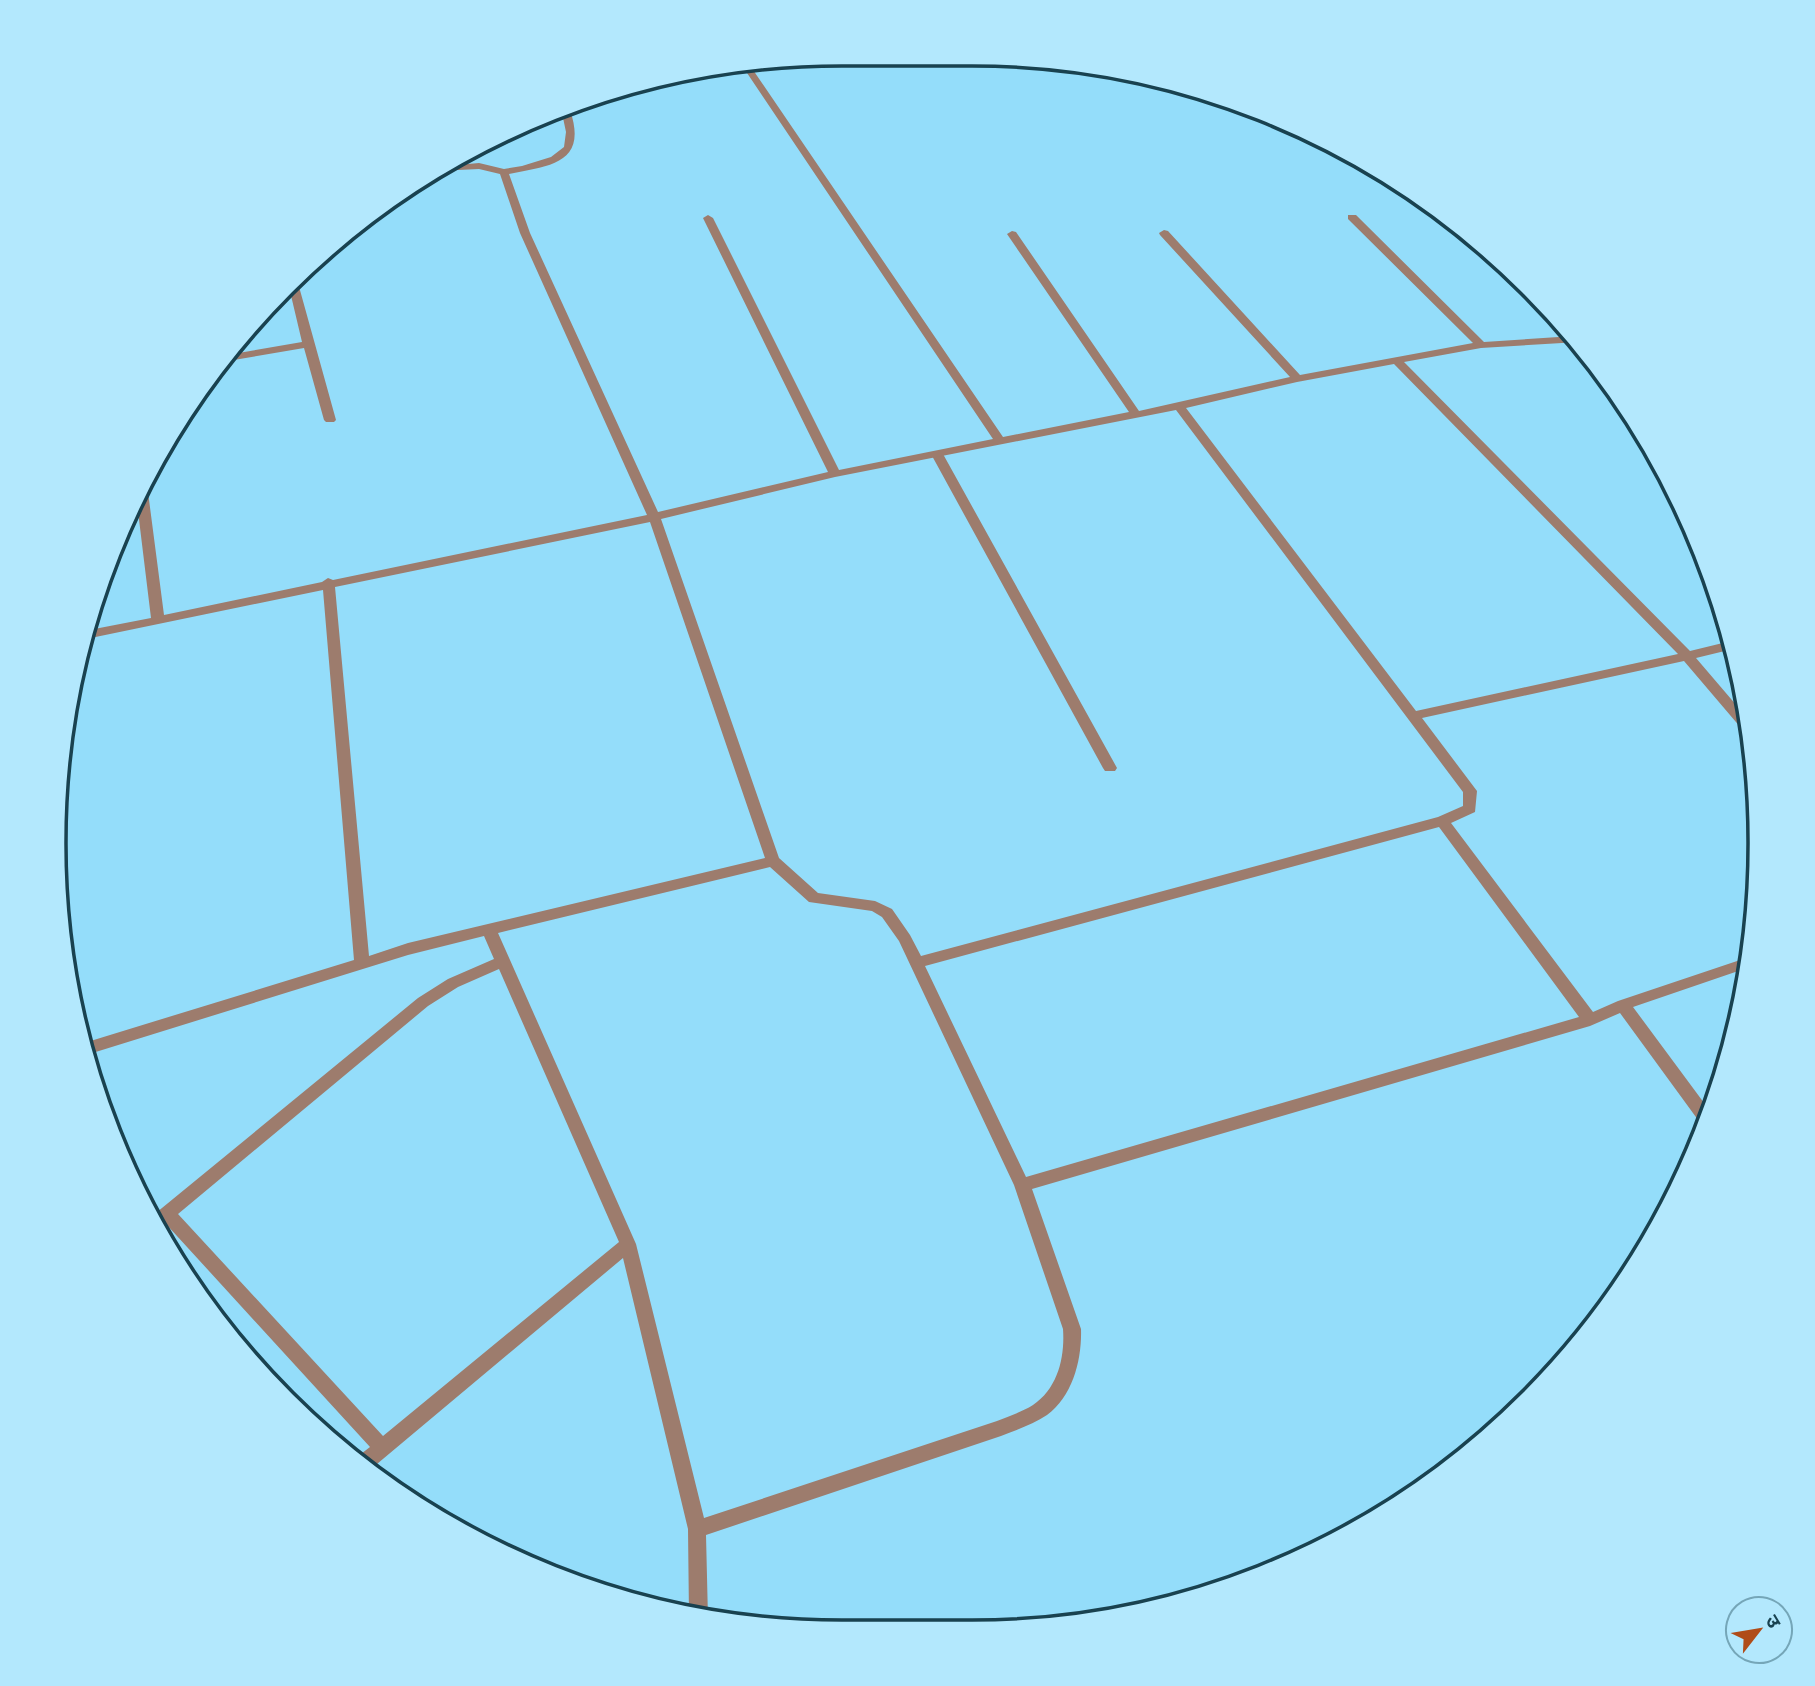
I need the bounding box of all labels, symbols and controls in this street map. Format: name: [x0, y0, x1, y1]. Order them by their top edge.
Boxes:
north arrow: [1724, 1595, 1794, 1665]
text: उ: [1761, 1612, 1784, 1632]

